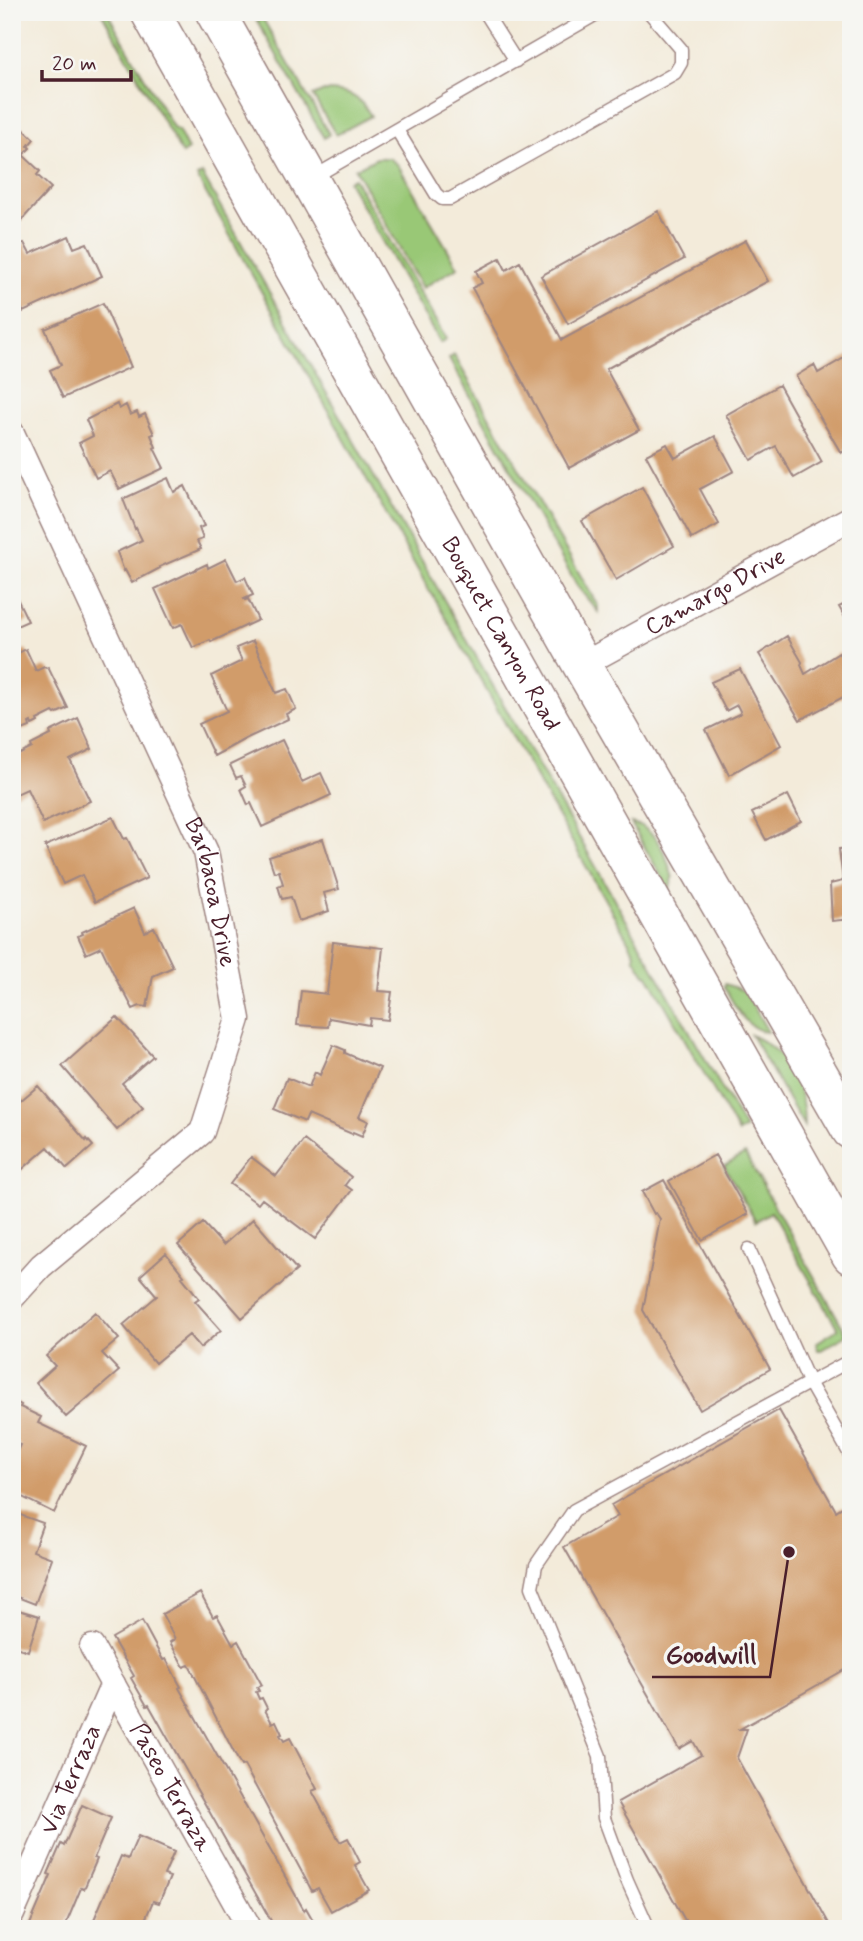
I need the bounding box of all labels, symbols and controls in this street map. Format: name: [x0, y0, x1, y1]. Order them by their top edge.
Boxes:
scale bar: [42, 38, 131, 82]
text: 20 m: [52, 50, 97, 78]
street label: Bouquet Canyon Road: [434, 531, 568, 736]
street label: Camargo Drive: [640, 541, 791, 643]
street label: Barbacoa Drive: [177, 813, 243, 970]
callout: Goodwill: [652, 1630, 770, 1677]
text: Goodwill: [666, 1639, 756, 1673]
street label: Paseo Terraza: [122, 1717, 219, 1858]
street label: Via Terraza: [33, 1720, 109, 1839]

